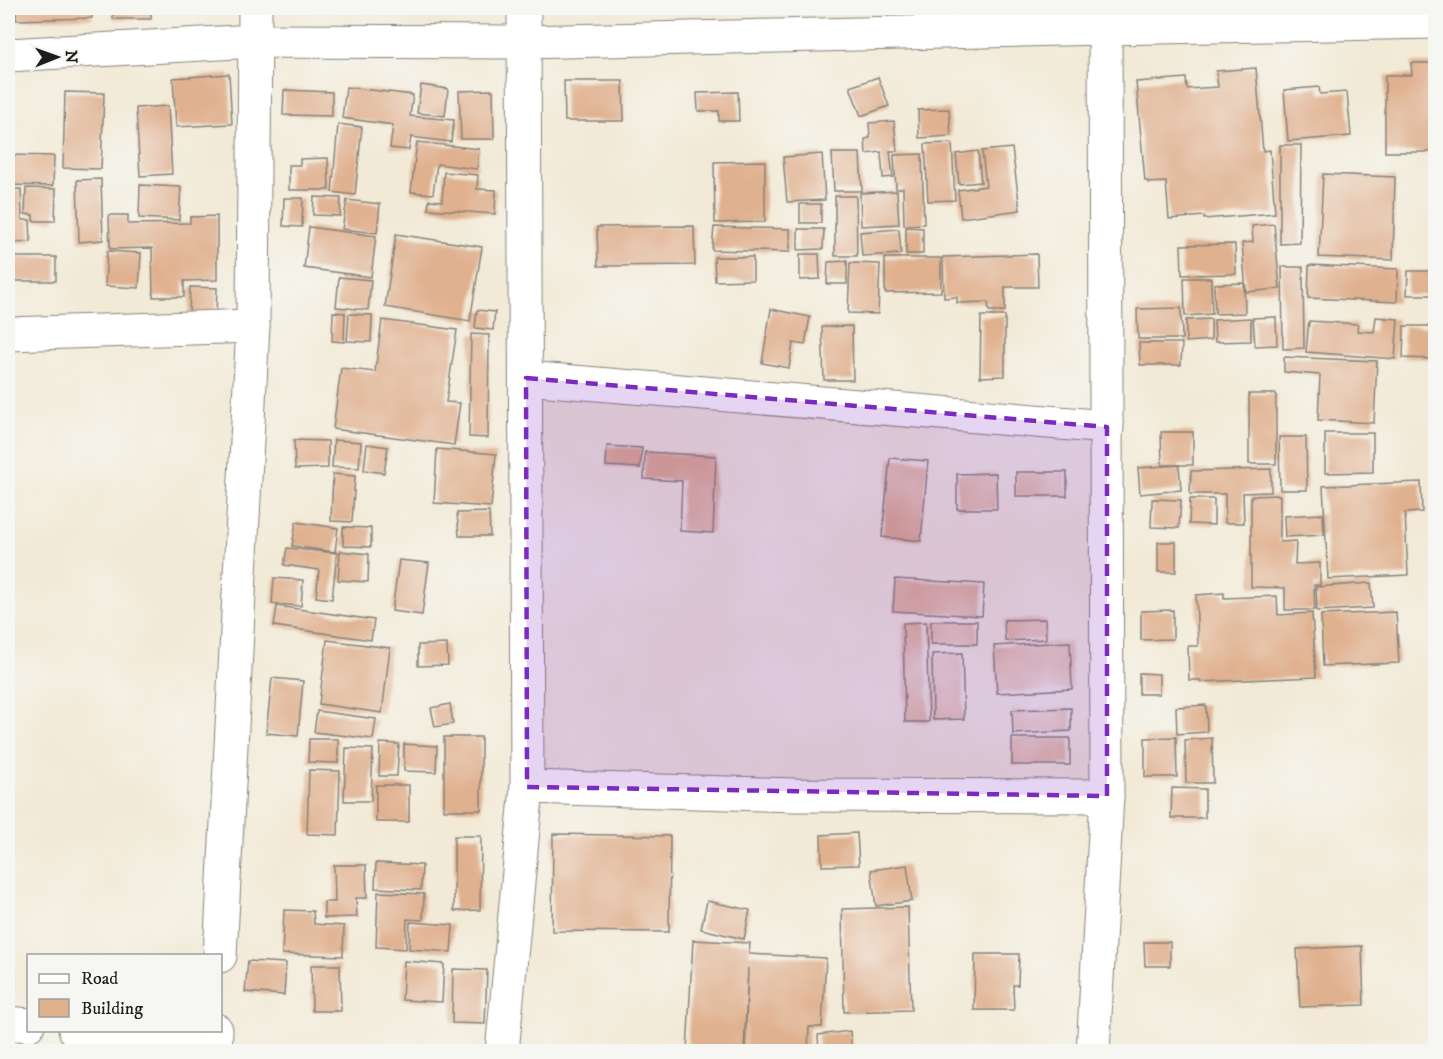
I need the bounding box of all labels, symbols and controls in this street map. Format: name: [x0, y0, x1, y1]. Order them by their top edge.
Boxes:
north arrow: [27, 27, 87, 87]
text: N: [61, 50, 81, 63]
legend: [27, 954, 222, 1032]
text: Road: [81, 968, 118, 990]
text: Building: [81, 998, 143, 1020]

